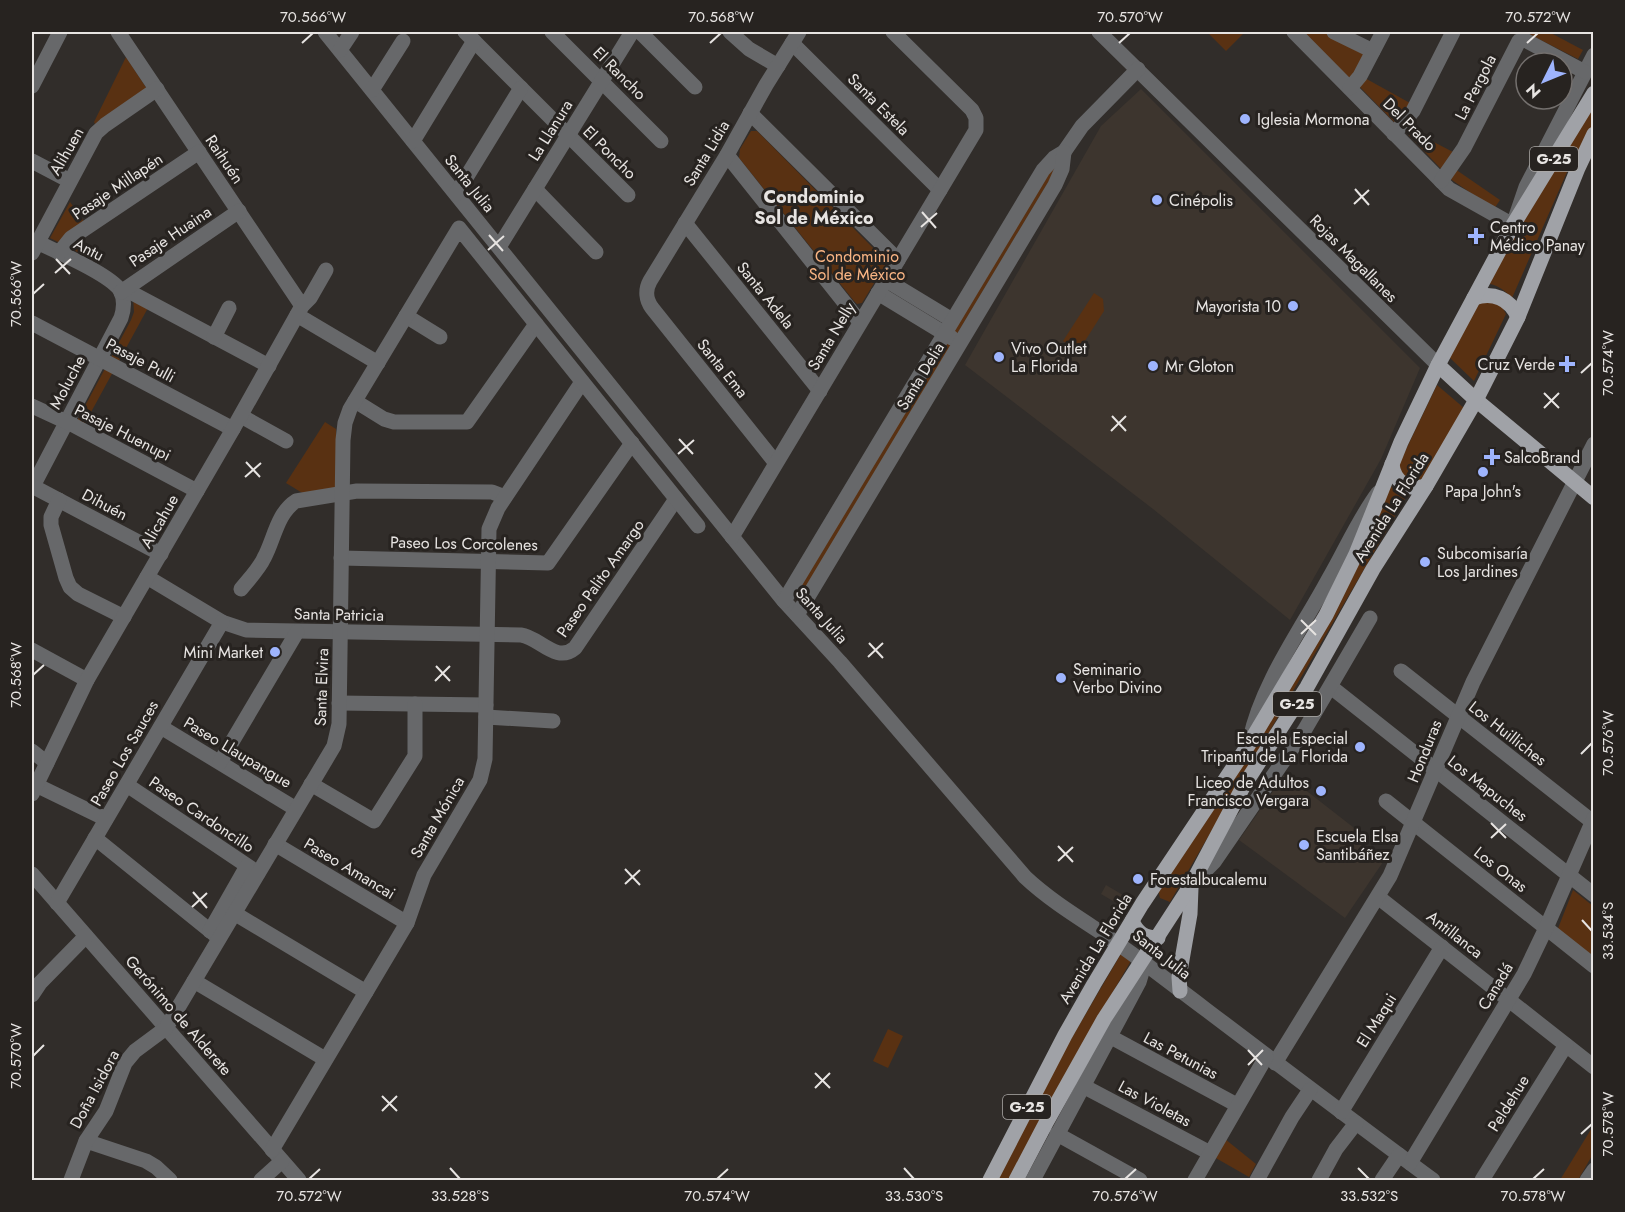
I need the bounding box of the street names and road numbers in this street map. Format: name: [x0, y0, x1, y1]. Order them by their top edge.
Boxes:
street label: El Rancho: [588, 41, 652, 105]
street label: La Pergola: [1449, 51, 1502, 124]
street label: Santa Estela: [842, 68, 915, 141]
street label: Del Prado: [1378, 93, 1442, 156]
street label: La Llanura: [523, 95, 578, 165]
street label: Santa Lidia: [678, 116, 735, 191]
street label: El Poncho: [578, 120, 642, 185]
street label: Alihuen: [44, 123, 89, 179]
street label: Raihuén: [200, 130, 249, 188]
street label: Pasaje Millapén: [67, 147, 167, 225]
road number: G-25: [1530, 147, 1578, 171]
street label: Santa Julia: [439, 149, 500, 217]
street label: Pasaje Huaina: [124, 200, 216, 273]
street label: Rojas Magallanes: [1304, 209, 1403, 308]
street label: Antu: [70, 232, 108, 267]
street label: Santa Adela: [731, 257, 800, 334]
street label: Santa Nelly: [802, 297, 861, 375]
street label: Pasaje Pulli: [102, 333, 180, 388]
street label: Santa Ema: [692, 334, 754, 403]
street label: Santa Delia: [891, 338, 950, 415]
street label: Moluche: [44, 351, 91, 413]
street label: Pasaje Huenupi: [71, 398, 175, 467]
street label: Avenida La Florida: [1348, 448, 1434, 567]
street label: Dihuén: [78, 483, 132, 526]
street label: Alicahue: [135, 490, 184, 552]
street label: Paseo Palito Amargo: [551, 514, 650, 642]
street label: Paseo Los Corcolenes: [390, 531, 538, 556]
street label: Santa Julia: [790, 582, 853, 649]
street label: Santa Patricia: [294, 602, 384, 627]
street label: Santa Elvira: [309, 648, 334, 726]
road number: G-25: [1273, 692, 1321, 716]
street label: Paseo Los Sauces: [85, 696, 164, 810]
street label: Los Huilliches: [1464, 696, 1552, 771]
street label: Paseo Llaupangue: [179, 711, 296, 794]
street label: Honduras: [1401, 716, 1447, 786]
street label: Los Mapuches: [1443, 750, 1533, 827]
street label: Paseo Cardoncillo: [145, 771, 259, 858]
street label: Santa Mónica: [405, 772, 470, 862]
street label: Paseo Amancai: [300, 832, 400, 905]
street label: Los Onas: [1469, 841, 1532, 898]
street label: Avenida La Florida: [1053, 889, 1138, 1008]
street label: Antillanca: [1422, 905, 1488, 964]
street label: Santa Julia: [1127, 924, 1196, 985]
street label: Gerónimo de Alderete: [120, 950, 237, 1080]
street label: Canadá: [1472, 958, 1519, 1014]
street label: El Maqui: [1351, 989, 1402, 1052]
street label: Las Petunias: [1139, 1026, 1222, 1085]
street label: Doña Isidora: [64, 1046, 125, 1133]
street label: Peldehue: [1482, 1071, 1535, 1136]
street label: Las Violetas: [1114, 1075, 1195, 1132]
road number: G-25: [1003, 1095, 1051, 1119]

